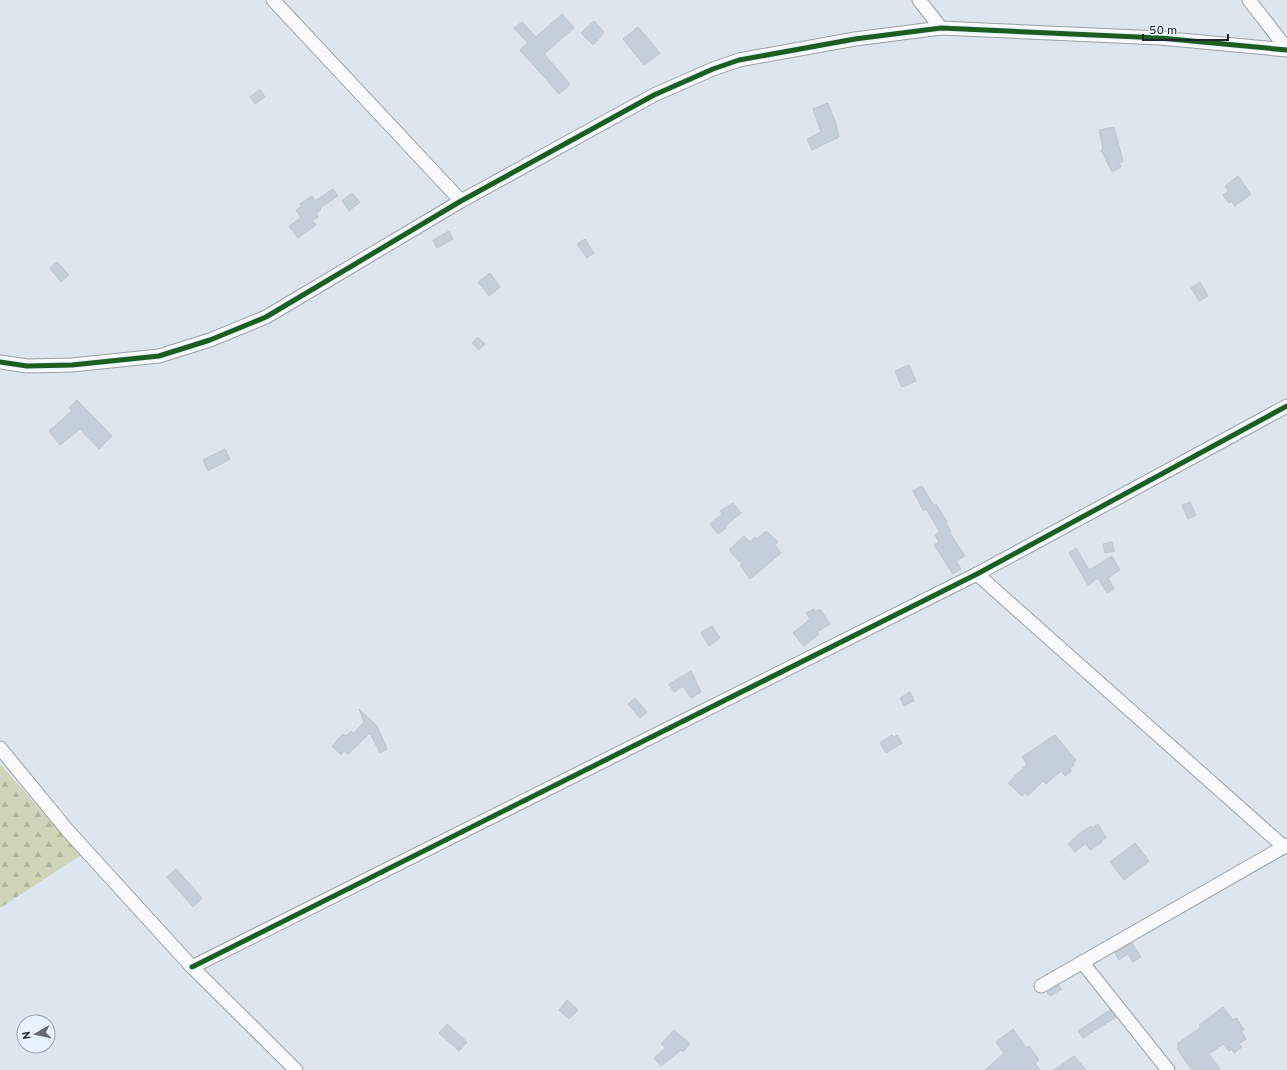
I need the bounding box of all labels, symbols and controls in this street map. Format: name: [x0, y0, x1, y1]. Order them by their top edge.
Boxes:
scale bar: [1143, 16, 1228, 42]
text: 50 m: [1149, 23, 1177, 39]
north arrow: [16, 1014, 56, 1054]
text: N: [20, 1030, 35, 1040]

